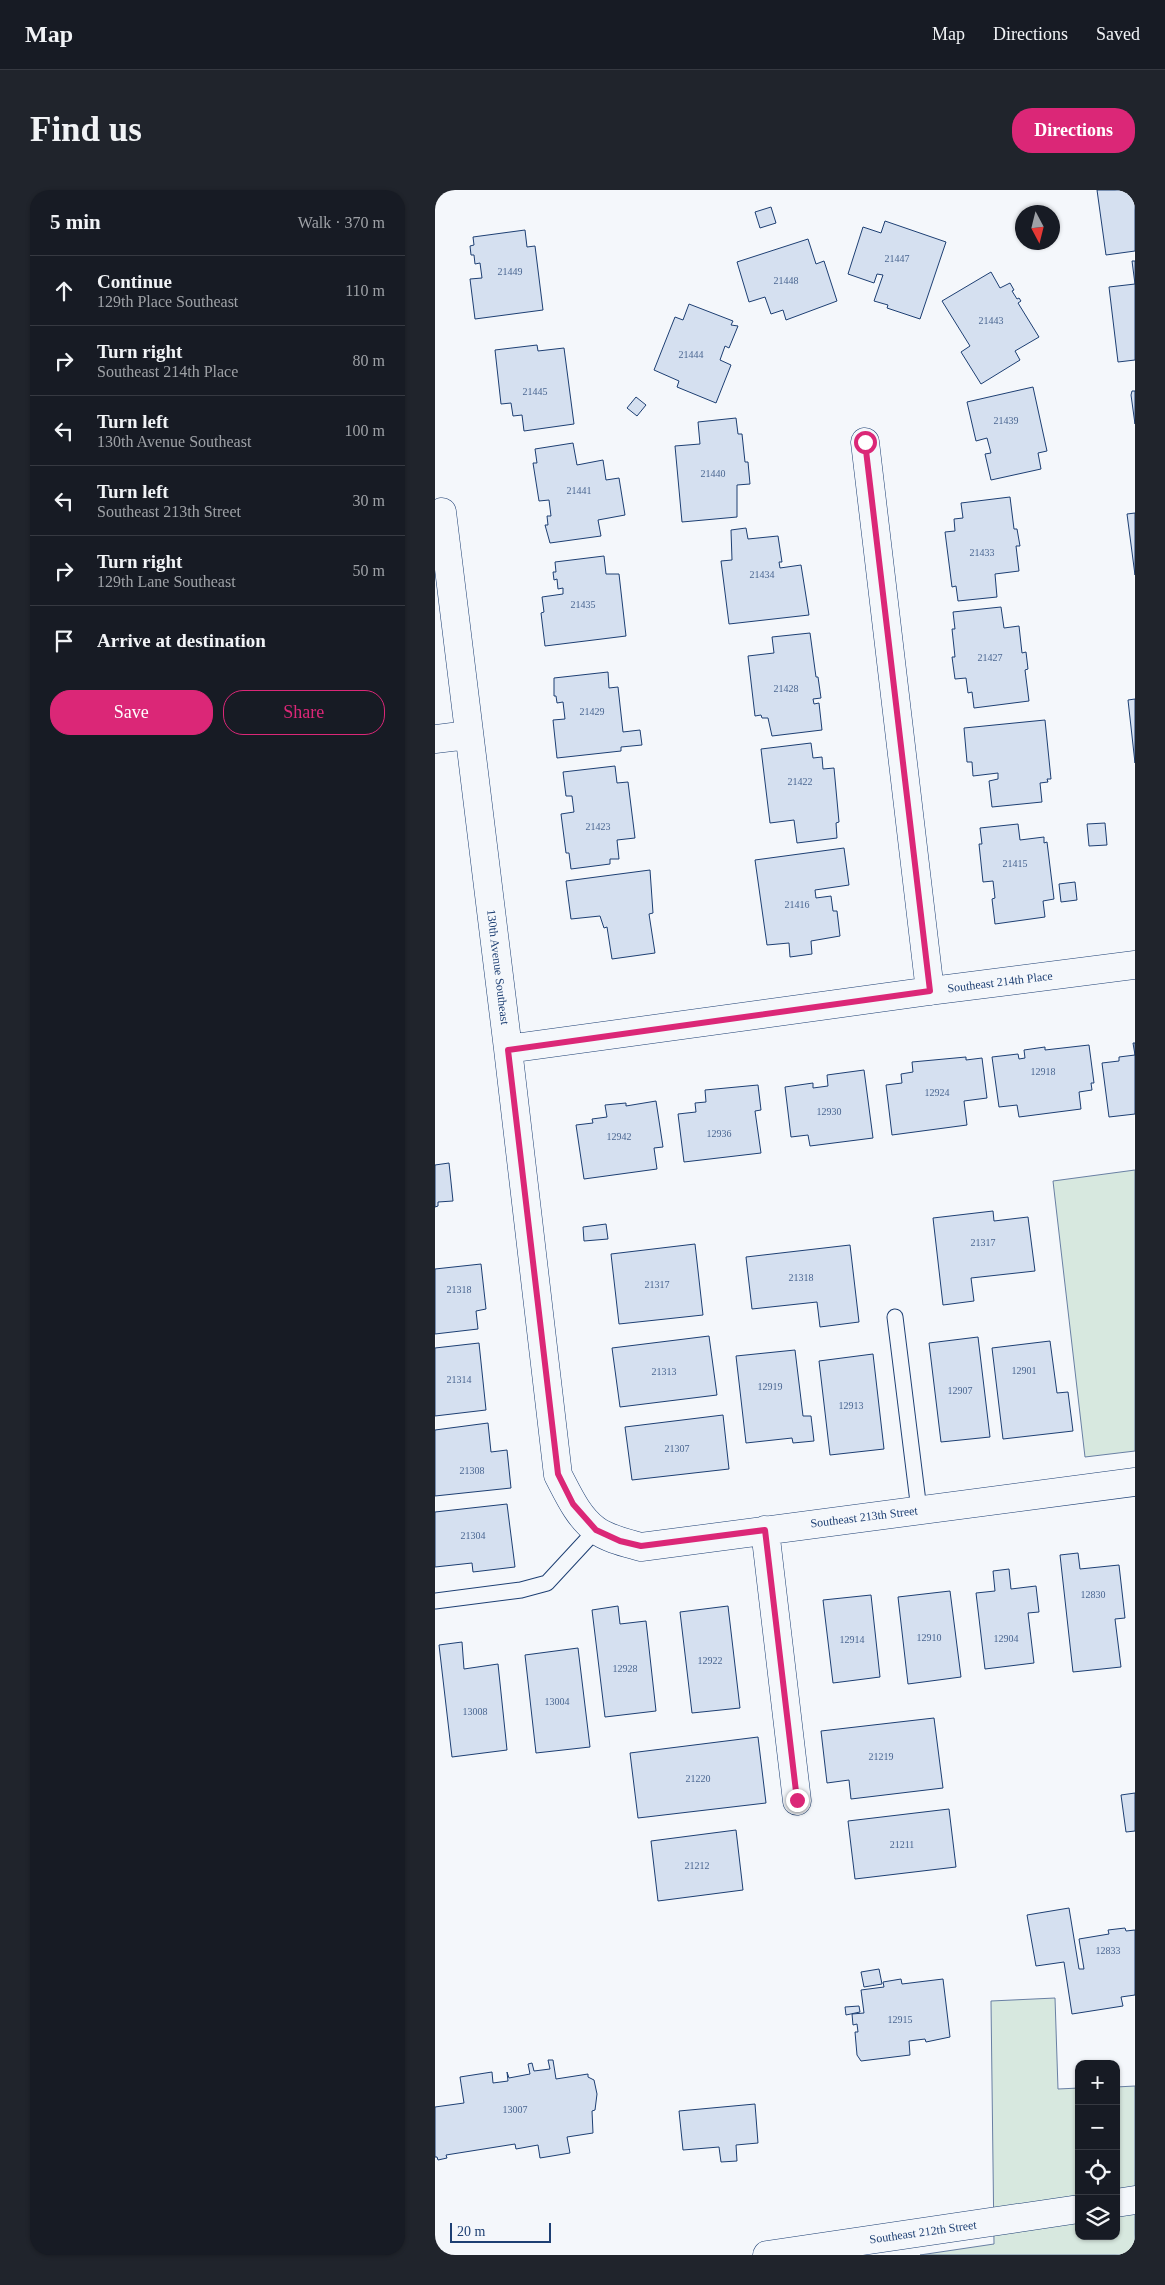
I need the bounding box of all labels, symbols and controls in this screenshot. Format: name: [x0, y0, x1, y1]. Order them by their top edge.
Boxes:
text: Map: [25, 21, 73, 47]
text: Map: [932, 24, 965, 44]
text: Directions: [993, 24, 1068, 44]
text: Saved: [1096, 24, 1140, 44]
button: Directions: [1012, 108, 1135, 153]
text: Find us: [30, 110, 142, 149]
north arrow: [1015, 205, 1060, 250]
text: 5 min: [50, 210, 101, 234]
text: Walk · 370 m: [298, 214, 385, 231]
house number: 21447: [885, 253, 910, 264]
house number: 21449: [498, 266, 523, 277]
text: Continue: [97, 271, 172, 292]
house number: 21448: [774, 275, 799, 286]
icon: ahead: [50, 277, 78, 305]
text: 110 m: [345, 282, 385, 299]
text: 129th Place Southeast: [97, 293, 238, 310]
house number: 21443: [979, 315, 1004, 326]
text: Turn right: [97, 341, 182, 362]
icon: right: [50, 347, 78, 375]
house number: 21444: [679, 349, 704, 360]
text: 80 m: [353, 352, 385, 369]
text: Southeast 214th Place: [97, 363, 238, 380]
house number: 21445: [523, 386, 548, 397]
text: Turn left: [97, 411, 169, 432]
house number: 21439: [994, 415, 1019, 426]
icon: left: [50, 417, 78, 445]
text: 100 m: [345, 422, 385, 439]
route start: [854, 431, 877, 454]
text: 130th Avenue Southeast: [97, 433, 251, 450]
house number: 21440: [701, 468, 726, 479]
text: Turn left: [97, 481, 169, 502]
house number: 21441: [567, 485, 592, 496]
icon: left: [50, 487, 78, 515]
text: 30 m: [353, 492, 385, 509]
text: Southeast 213th Street: [97, 503, 241, 520]
house number: 21433: [970, 547, 995, 558]
text: Turn right: [97, 551, 182, 572]
icon: right: [50, 557, 78, 585]
text: 50 m: [353, 562, 385, 579]
house number: 21434: [750, 569, 775, 580]
text: 129th Lane Southeast: [97, 573, 236, 590]
house number: 21435: [571, 599, 596, 610]
icon: arrive: [50, 627, 78, 655]
text: Arrive at destination: [97, 630, 266, 651]
house number: 21427: [978, 652, 1003, 663]
house number: 21428: [774, 683, 799, 694]
button: Save: [50, 690, 213, 735]
button: Share: [223, 690, 385, 735]
house number: 21429: [580, 706, 605, 717]
house number: 21422: [788, 776, 813, 787]
house number: 21423: [586, 821, 611, 832]
house number: 21415: [1003, 858, 1028, 869]
house number: 21416: [785, 899, 810, 910]
street label: 130th Avenue Southeast: [484, 909, 512, 1026]
street label: Southeast 214th Place: [947, 969, 1053, 995]
house number: 12918: [1031, 1066, 1056, 1077]
house number: 12924: [925, 1087, 950, 1098]
house number: 12930: [817, 1106, 842, 1117]
house number: 12936: [707, 1128, 732, 1139]
house number: 12942: [607, 1131, 632, 1142]
house number: 21317: [971, 1237, 996, 1248]
house number: 21318: [789, 1272, 814, 1283]
house number: 21317: [645, 1279, 670, 1290]
house number: 21318: [447, 1284, 472, 1295]
house number: 12901: [1012, 1365, 1037, 1376]
house number: 21313: [652, 1366, 677, 1377]
house number: 21314: [447, 1374, 472, 1385]
house number: 12919: [758, 1381, 783, 1392]
house number: 12907: [948, 1385, 973, 1396]
house number: 12913: [839, 1400, 864, 1411]
house number: 21307: [665, 1443, 690, 1454]
house number: 21308: [460, 1465, 485, 1476]
street label: Southeast 213th Street: [810, 1503, 919, 1531]
house number: 21304: [461, 1530, 486, 1541]
house number: 12830: [1081, 1589, 1106, 1600]
house number: 12910: [917, 1632, 942, 1643]
house number: 12904: [994, 1633, 1019, 1644]
house number: 12914: [840, 1634, 865, 1645]
house number: 12922: [698, 1655, 723, 1666]
house number: 12928: [613, 1663, 638, 1674]
house number: 13004: [545, 1696, 570, 1707]
house number: 13008: [463, 1706, 488, 1717]
house number: 21219: [869, 1751, 894, 1762]
house number: 21220: [686, 1773, 711, 1784]
route end: [786, 1789, 809, 1812]
house number: 21211: [890, 1839, 914, 1850]
house number: 21212: [685, 1860, 710, 1871]
house number: 12833: [1096, 1945, 1121, 1956]
house number: 12915: [888, 2014, 913, 2025]
map controls: [1075, 2060, 1120, 2240]
button: +: [1075, 2060, 1120, 2105]
house number: 13007: [503, 2104, 528, 2115]
button: −: [1075, 2105, 1120, 2150]
button: locate: [1075, 2150, 1120, 2195]
button: layers: [1075, 2195, 1120, 2240]
street label: Southeast 212th Street: [869, 2217, 978, 2246]
scale bar: [450, 2220, 551, 2243]
text: 20 m: [457, 2224, 485, 2239]

